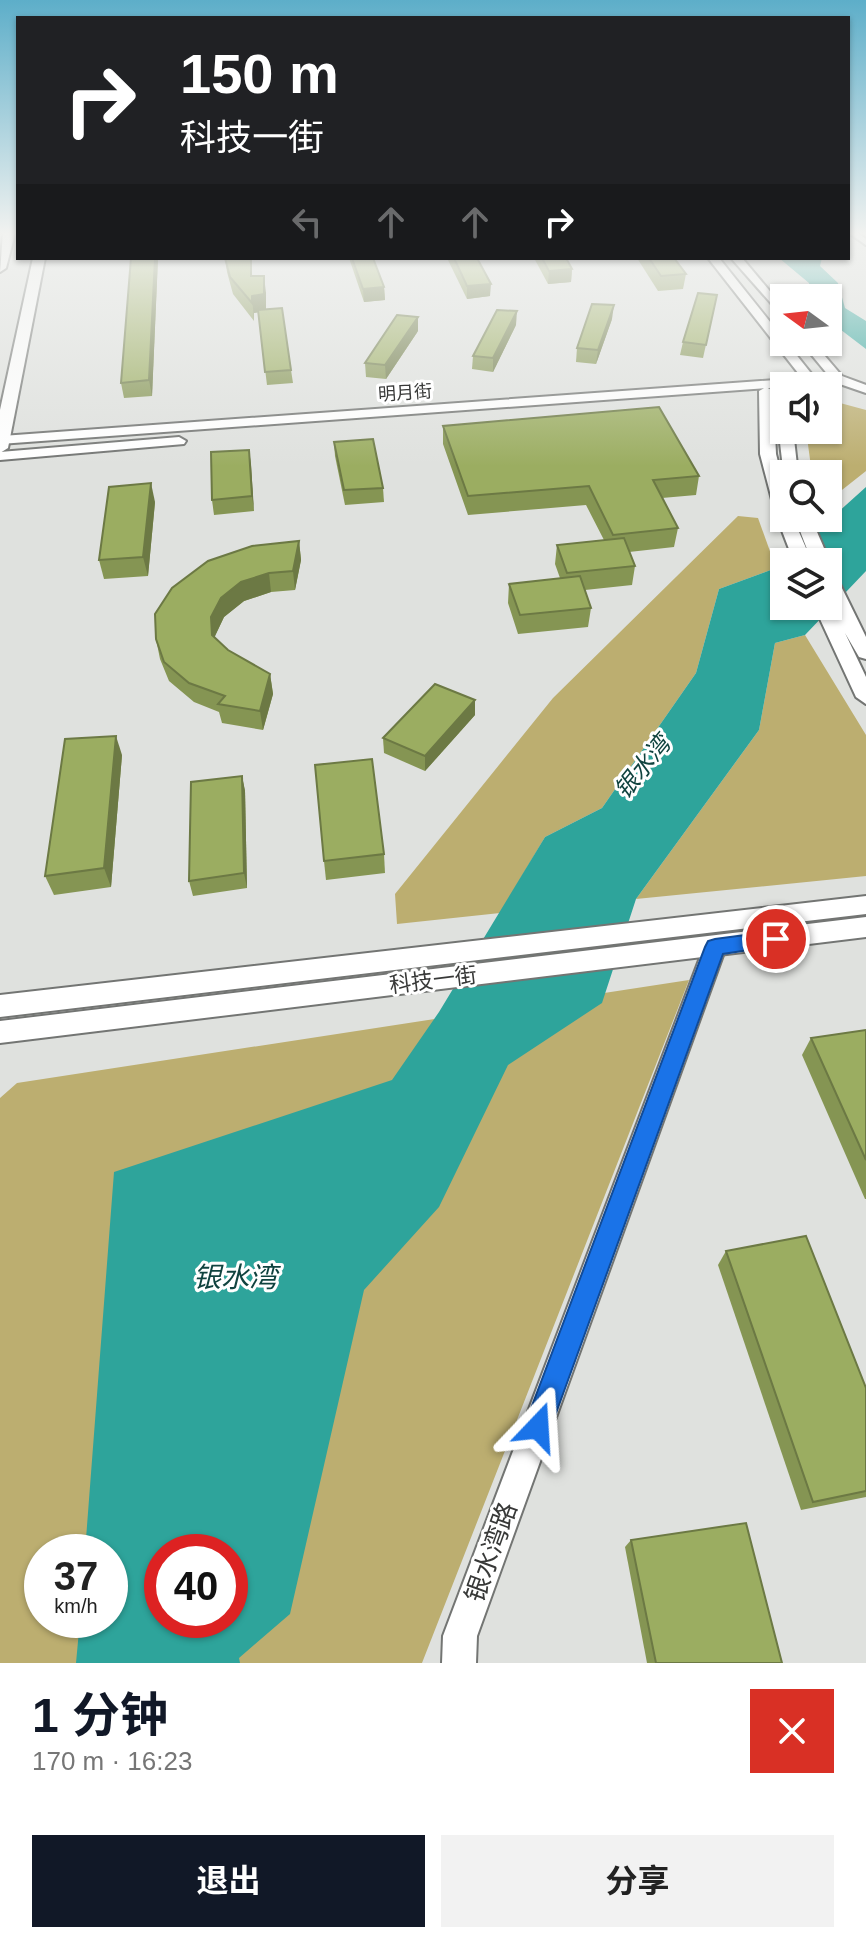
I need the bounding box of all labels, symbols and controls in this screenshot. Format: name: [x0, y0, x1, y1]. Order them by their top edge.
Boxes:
text: 150 m: [180, 42, 339, 105]
icon: right: [48, 48, 152, 152]
text: 科技一街: [180, 117, 324, 158]
icon: left: [285, 200, 329, 244]
icon: ahead: [369, 200, 413, 244]
icon: ahead: [453, 200, 497, 244]
icon: right: [537, 200, 581, 244]
north arrow: [770, 284, 842, 356]
map controls: [770, 284, 842, 620]
button: sound: [770, 372, 842, 444]
street label: 明月街: [377, 381, 433, 405]
button: search: [770, 460, 842, 532]
button: layers: [770, 548, 842, 620]
water label: 银水湾: [609, 727, 678, 803]
pin: [742, 905, 810, 973]
icon: arrive: [754, 917, 798, 961]
street label: 科技一街: [388, 962, 478, 998]
water label: 银水湾: [193, 1262, 281, 1293]
position arrow: [496, 1385, 580, 1469]
street label: 银水湾路: [459, 1498, 523, 1606]
speed limit sign: 40: [144, 1534, 248, 1638]
text: 37: [54, 1554, 98, 1598]
text: km/h: [54, 1595, 98, 1617]
text: 1 分钟: [32, 1689, 168, 1742]
button: close: [750, 1689, 834, 1773]
text: 170 m · 16:23: [32, 1746, 192, 1776]
button: 退出: [32, 1835, 425, 1927]
button: 分享: [441, 1835, 834, 1927]

